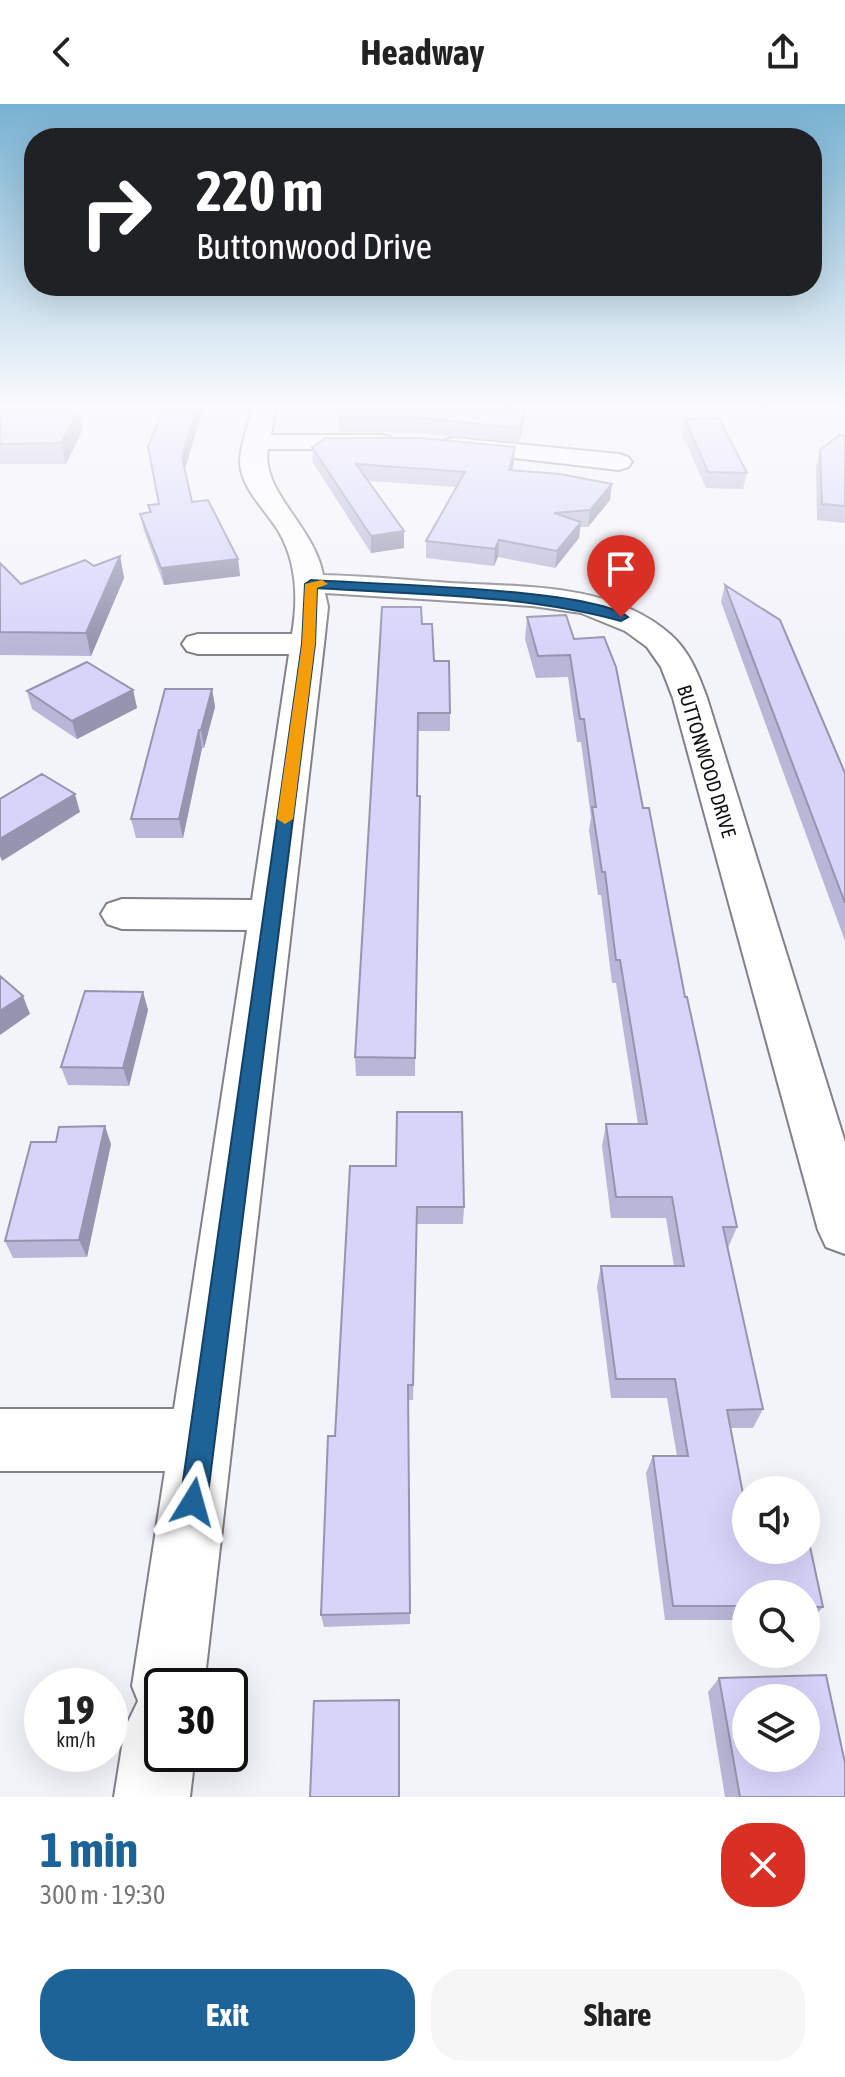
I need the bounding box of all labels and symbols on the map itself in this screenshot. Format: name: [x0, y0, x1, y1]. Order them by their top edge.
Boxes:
pin: [587, 535, 655, 617]
street label: BUTTONWOOD DRIVE: [673, 682, 741, 840]
position arrow: [151, 1460, 235, 1544]
speed limit sign: 30: [144, 1668, 248, 1772]

